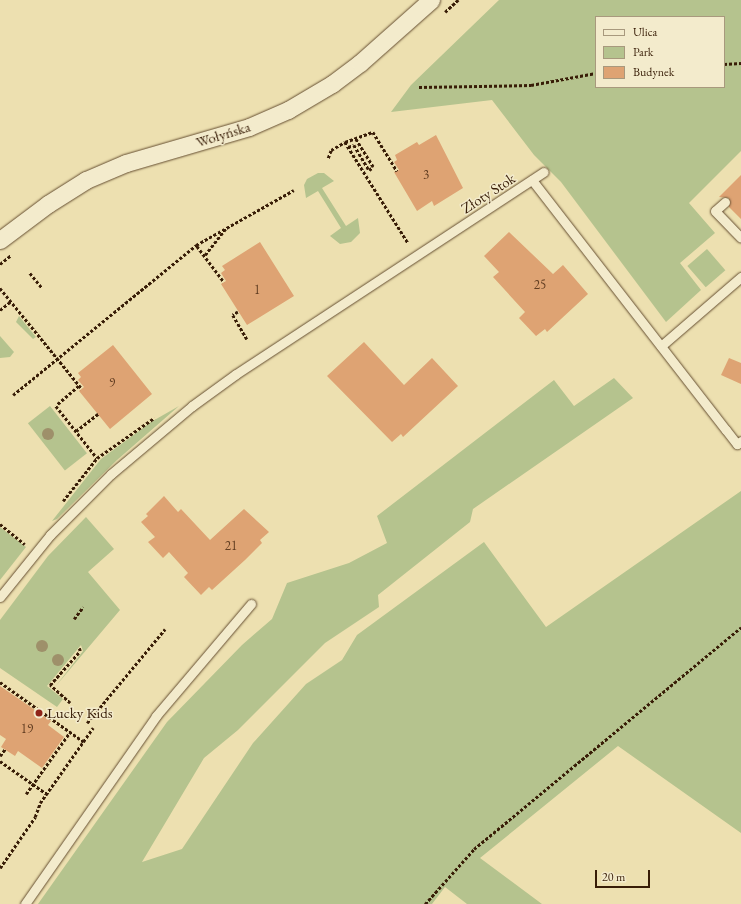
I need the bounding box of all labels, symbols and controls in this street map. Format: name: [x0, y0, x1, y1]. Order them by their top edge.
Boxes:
legend: [595, 16, 725, 88]
text: Ulica: [633, 24, 657, 40]
text: Park: [633, 44, 653, 60]
text: Budynek: [633, 64, 674, 80]
street label: Wołyńska: [194, 117, 252, 151]
house number: 3: [423, 167, 429, 183]
street label: Złoty Stok: [458, 169, 518, 217]
house number: 25: [534, 277, 546, 293]
house number: 1: [254, 282, 260, 298]
house number: 9: [109, 375, 115, 391]
house number: 21: [225, 538, 237, 554]
place label: Lucky Kids: [47, 704, 113, 722]
marker: Lucky Kids: [34, 708, 44, 718]
house number: 19: [21, 721, 33, 737]
scale bar: [597, 862, 652, 888]
text: 20 m: [602, 869, 625, 885]

